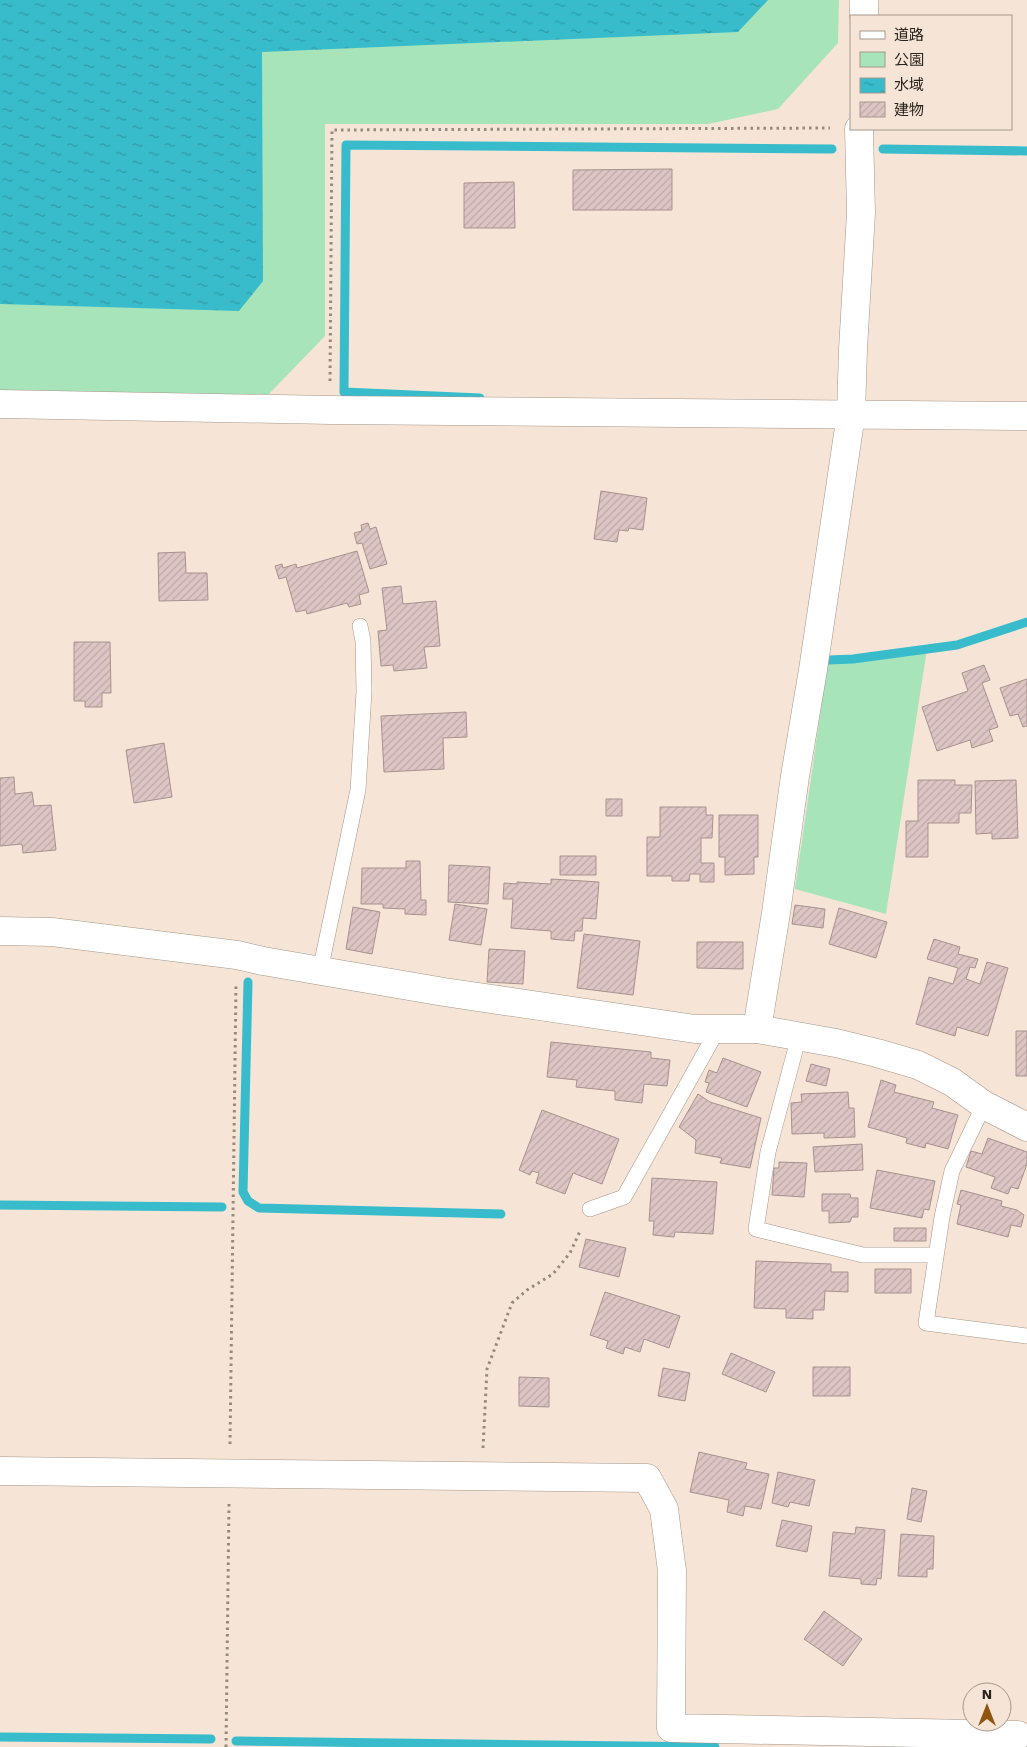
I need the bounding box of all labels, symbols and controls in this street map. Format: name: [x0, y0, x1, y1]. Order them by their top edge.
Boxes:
legend: [850, 15, 1012, 130]
text: 道路: [894, 26, 924, 44]
text: 公園: [894, 51, 924, 69]
text: 水域: [894, 76, 924, 94]
text: 建物: [894, 101, 924, 119]
north arrow: [962, 1682, 1012, 1732]
text: N: [982, 1686, 992, 1702]

